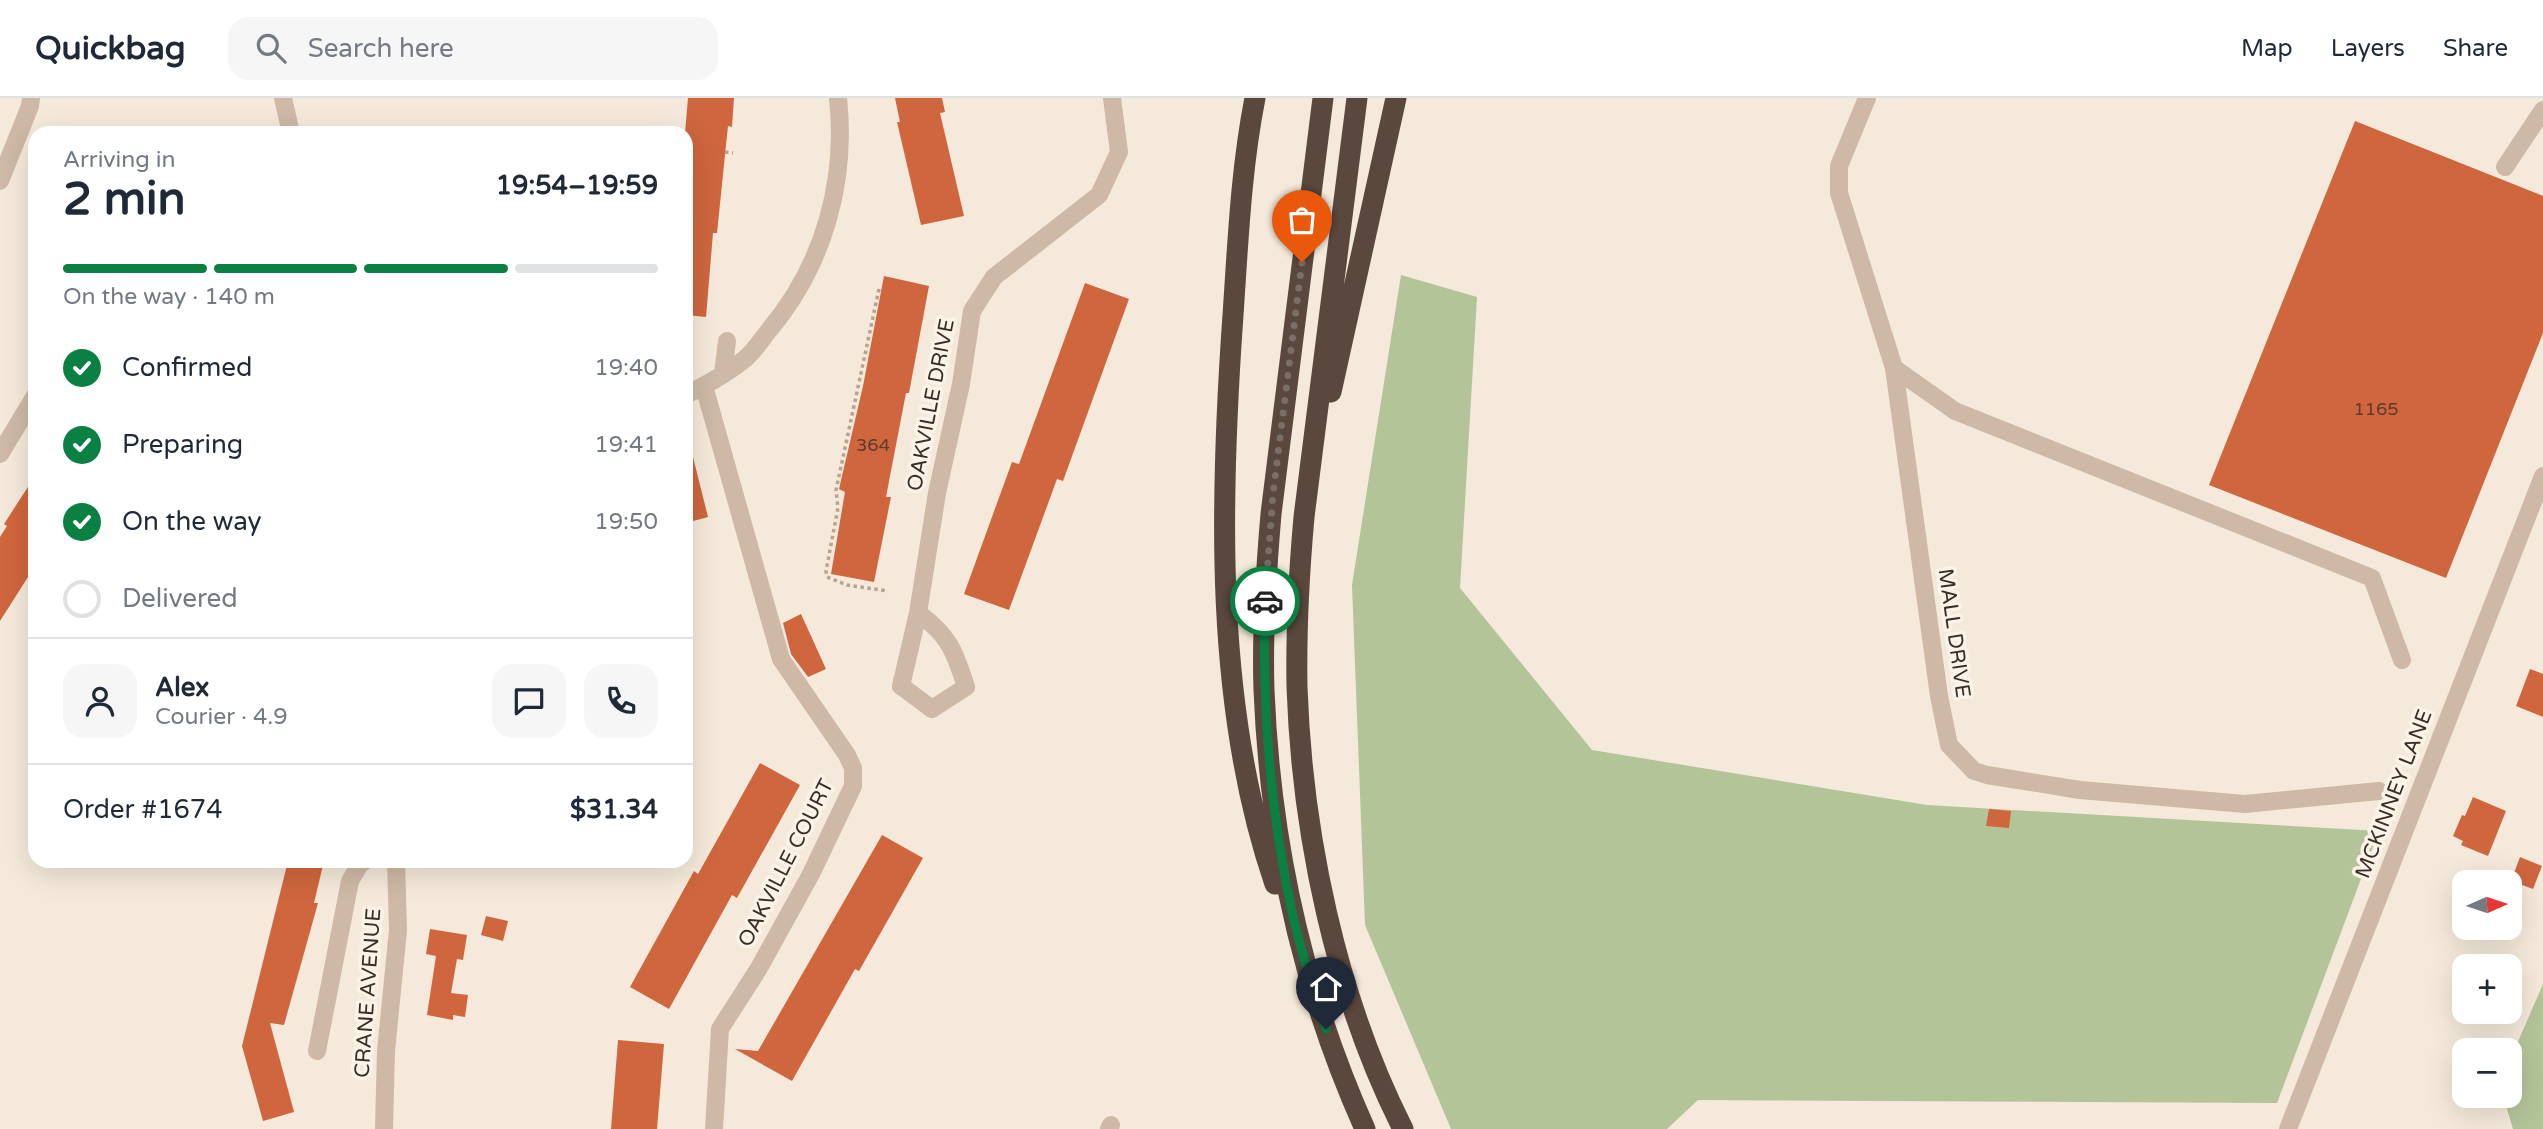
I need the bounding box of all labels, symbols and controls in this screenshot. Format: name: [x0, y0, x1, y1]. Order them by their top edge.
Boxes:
search box: [228, 17, 718, 80]
text: Quickbag: [35, 29, 186, 68]
icon: search: [252, 29, 290, 67]
text: Search here: [308, 33, 454, 64]
text: Map: [2241, 34, 2293, 63]
text: Layers: [2331, 34, 2405, 63]
text: Share: [2443, 34, 2508, 63]
text: Arriving in: [63, 146, 176, 174]
text: 19:54–19:59: [496, 170, 658, 201]
text: 2 min: [63, 172, 186, 227]
pin: [1272, 190, 1332, 262]
icon: bag: [1283, 201, 1321, 239]
text: On the way · 140 m: [63, 283, 275, 311]
street label: OAKVILLE DRIVE: [902, 317, 960, 493]
icon: check: [63, 349, 101, 387]
text: Confirmed: [122, 352, 252, 383]
text: 19:40: [594, 354, 658, 382]
house number: 1165: [2353, 398, 2399, 420]
icon: check: [63, 426, 101, 464]
text: Preparing: [122, 429, 243, 460]
text: 19:41: [594, 431, 658, 459]
house number: 364: [856, 434, 890, 456]
icon: check: [63, 503, 101, 541]
text: On the way: [122, 506, 262, 537]
text: 19:50: [594, 508, 658, 536]
courier: [1230, 566, 1300, 636]
street label: MALL DRIVE: [1933, 567, 1975, 699]
icon: car: [1246, 582, 1284, 620]
text: Delivered: [122, 583, 238, 614]
button: person: [63, 664, 137, 738]
button: chat: [492, 664, 566, 738]
button: phone: [584, 664, 658, 738]
text: Alex: [155, 672, 209, 703]
text: Courier · 4.9: [155, 703, 288, 731]
street label: MCKINNEY LANE: [2350, 706, 2438, 882]
street label: OAKVILLE COURT: [733, 775, 839, 951]
text: Order #1674: [63, 794, 223, 825]
text: $31.34: [570, 794, 658, 825]
north arrow: [2452, 870, 2522, 940]
map controls: [2452, 870, 2522, 1108]
street label: CRANE AVENUE: [350, 907, 386, 1079]
button: +: [2452, 954, 2522, 1024]
pin: [1296, 957, 1356, 1029]
icon: home: [1307, 968, 1345, 1006]
button: −: [2452, 1038, 2522, 1108]

